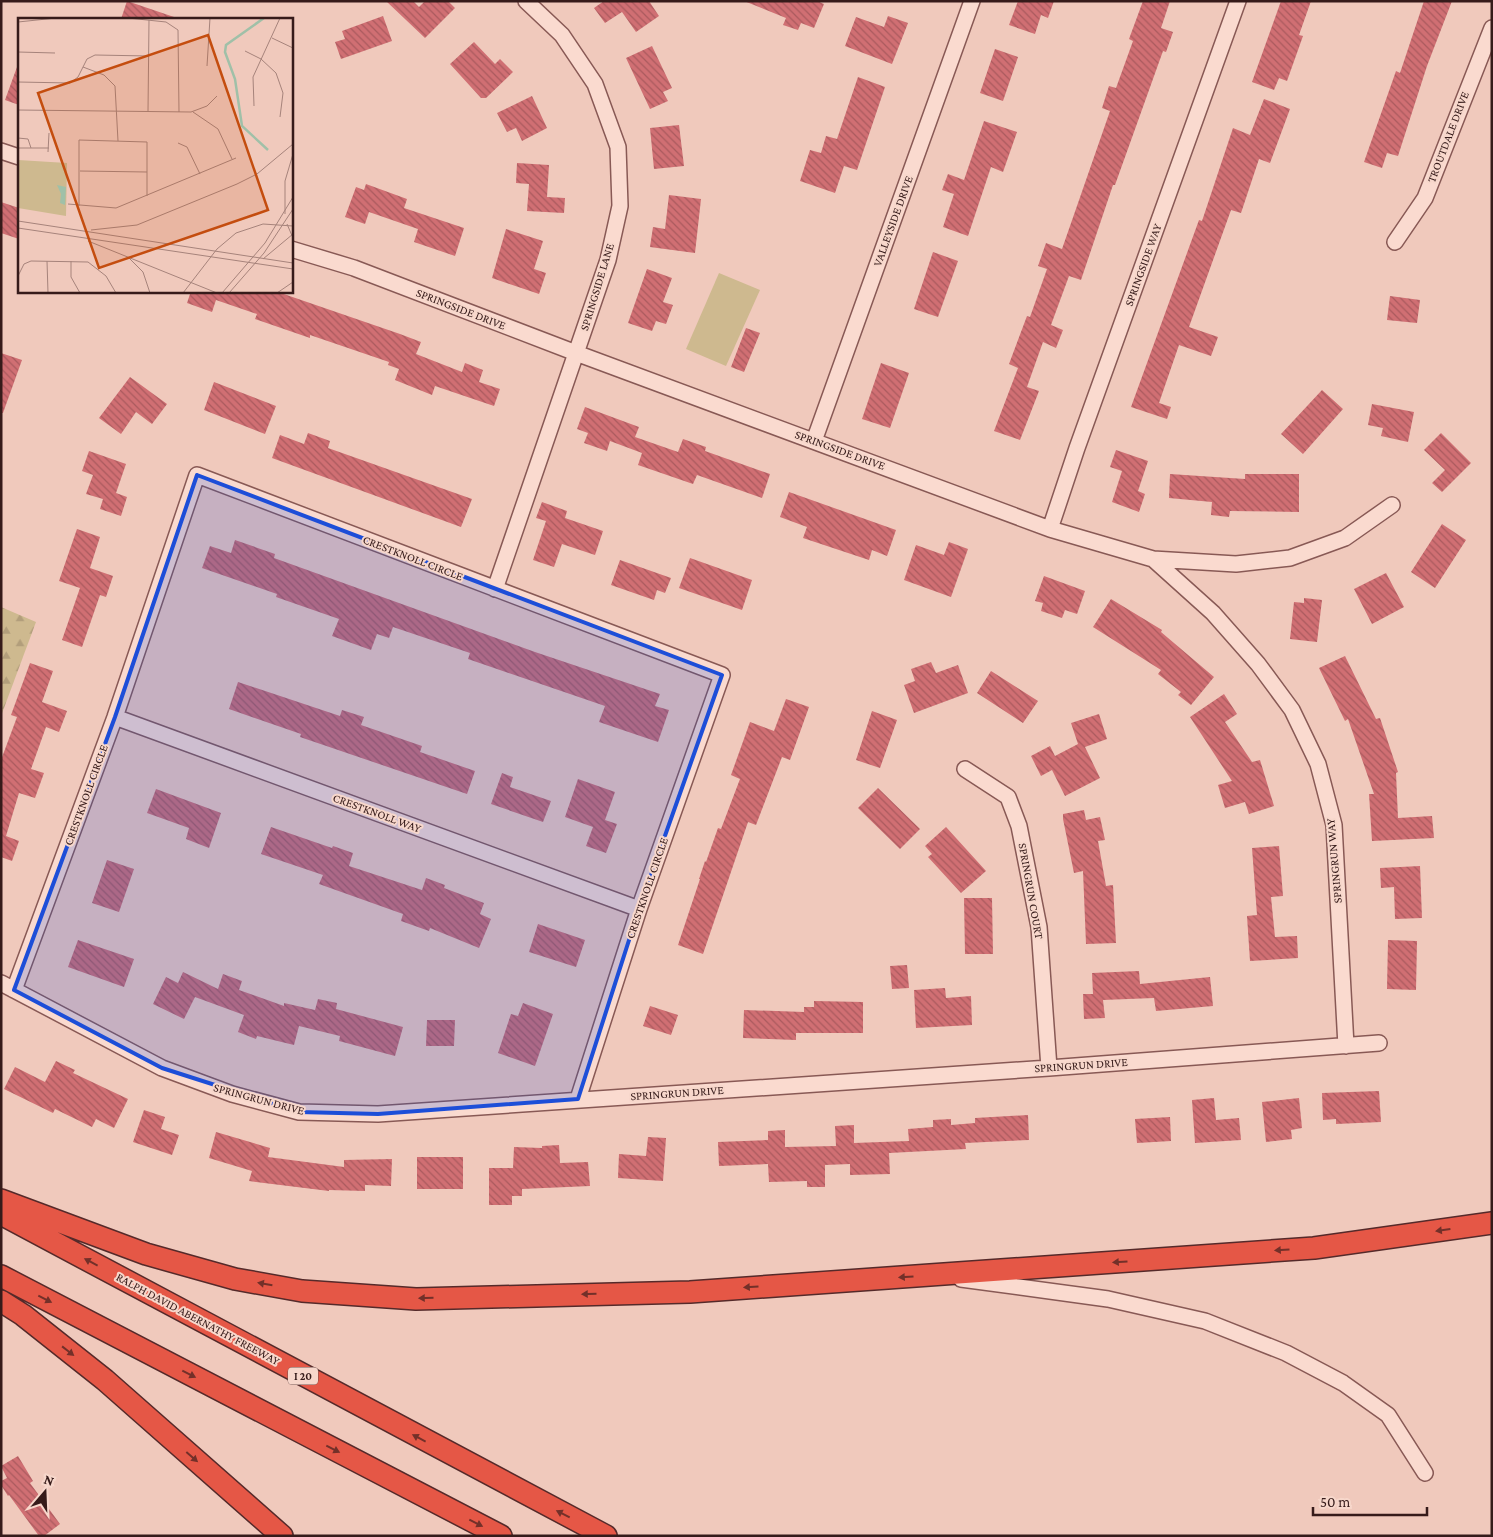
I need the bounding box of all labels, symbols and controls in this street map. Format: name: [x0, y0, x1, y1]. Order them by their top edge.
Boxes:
inset map: [18, 18, 292, 292]
street label: TROUTDALE DRIVE: [1424, 89, 1472, 185]
street label: VALLEYSIDE DRIVE: [870, 173, 916, 268]
street label: SPRINGSIDE WAY: [1122, 221, 1165, 308]
street label: SPRINGSIDE LANE: [577, 241, 617, 332]
street label: SPRINGSIDE DRIVE: [414, 285, 508, 333]
street label: SPRINGSIDE DRIVE: [793, 427, 888, 473]
street label: CRESTKNOLL CIRCLE: [361, 532, 466, 584]
street label: CRESTKNOLL CIRCLE: [61, 742, 111, 847]
street label: CRESTKNOLL WAY: [331, 791, 424, 836]
street label: SPRINGRUN WAY: [1323, 817, 1345, 904]
street label: CRESTKNOLL CIRCLE: [623, 835, 671, 940]
street label: SPRINGRUN COURT: [1016, 842, 1046, 941]
street label: SPRINGRUN DRIVE: [1034, 1055, 1129, 1075]
street label: SPRINGRUN DRIVE: [212, 1080, 306, 1118]
street label: SPRINGRUN DRIVE: [630, 1083, 725, 1103]
one-way arrow: [1435, 1226, 1451, 1234]
one-way arrow: [1274, 1247, 1290, 1255]
one-way arrow: [83, 1258, 98, 1266]
one-way arrow: [1112, 1258, 1128, 1266]
street label: RALPH DAVID ABERNATHY FREEWAY: [114, 1270, 283, 1368]
one-way arrow: [898, 1273, 914, 1281]
one-way arrow: [256, 1280, 272, 1288]
one-way arrow: [743, 1284, 759, 1292]
one-way arrow: [580, 1290, 596, 1298]
one-way arrow: [37, 1295, 52, 1303]
one-way arrow: [418, 1295, 434, 1303]
one-way arrow: [61, 1346, 75, 1356]
road number: I 20: [288, 1368, 318, 1384]
one-way arrow: [181, 1370, 196, 1378]
one-way arrow: [412, 1434, 427, 1442]
one-way arrow: [326, 1445, 340, 1453]
one-way arrow: [185, 1451, 198, 1462]
north arrow: [20, 1467, 70, 1517]
text: N: [42, 1471, 57, 1489]
scale bar: [1313, 1484, 1427, 1516]
text: 50 m: [1320, 1494, 1350, 1510]
one-way arrow: [556, 1510, 570, 1518]
one-way arrow: [468, 1519, 483, 1527]

